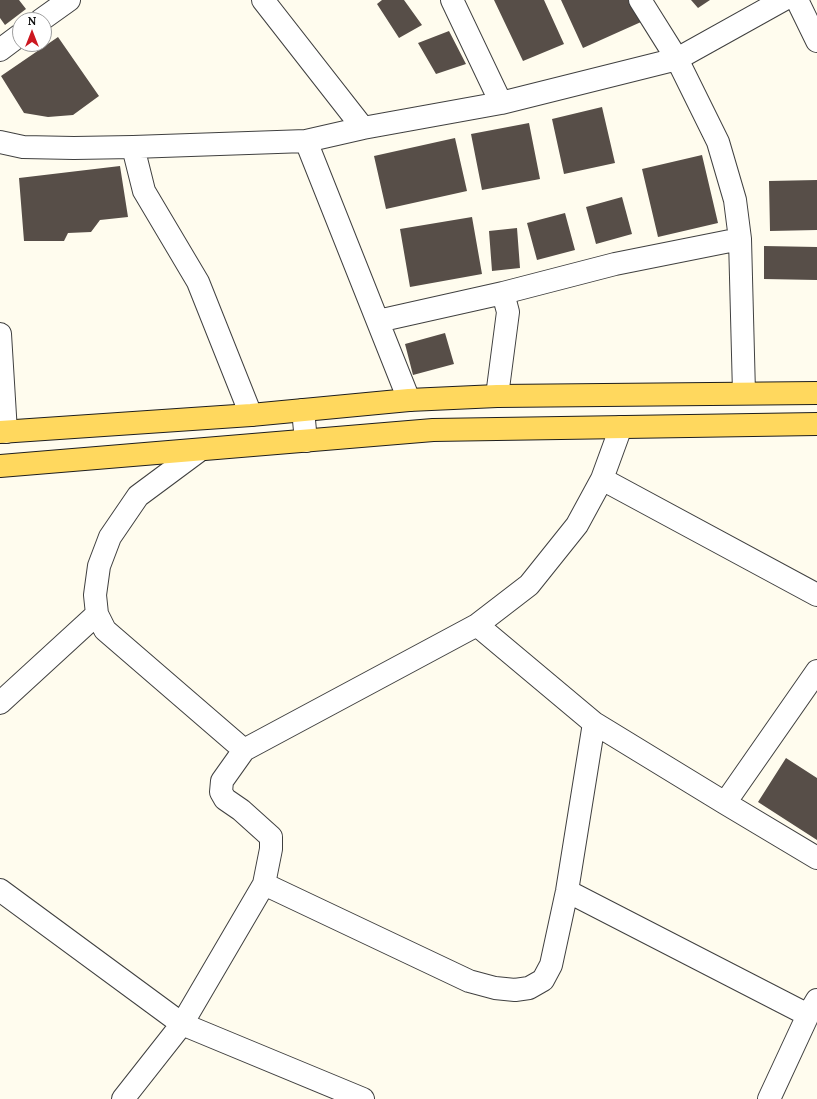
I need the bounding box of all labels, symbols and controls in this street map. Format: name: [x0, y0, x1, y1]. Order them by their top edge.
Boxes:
north arrow: [12, 12, 52, 52]
text: N: [28, 14, 36, 28]

